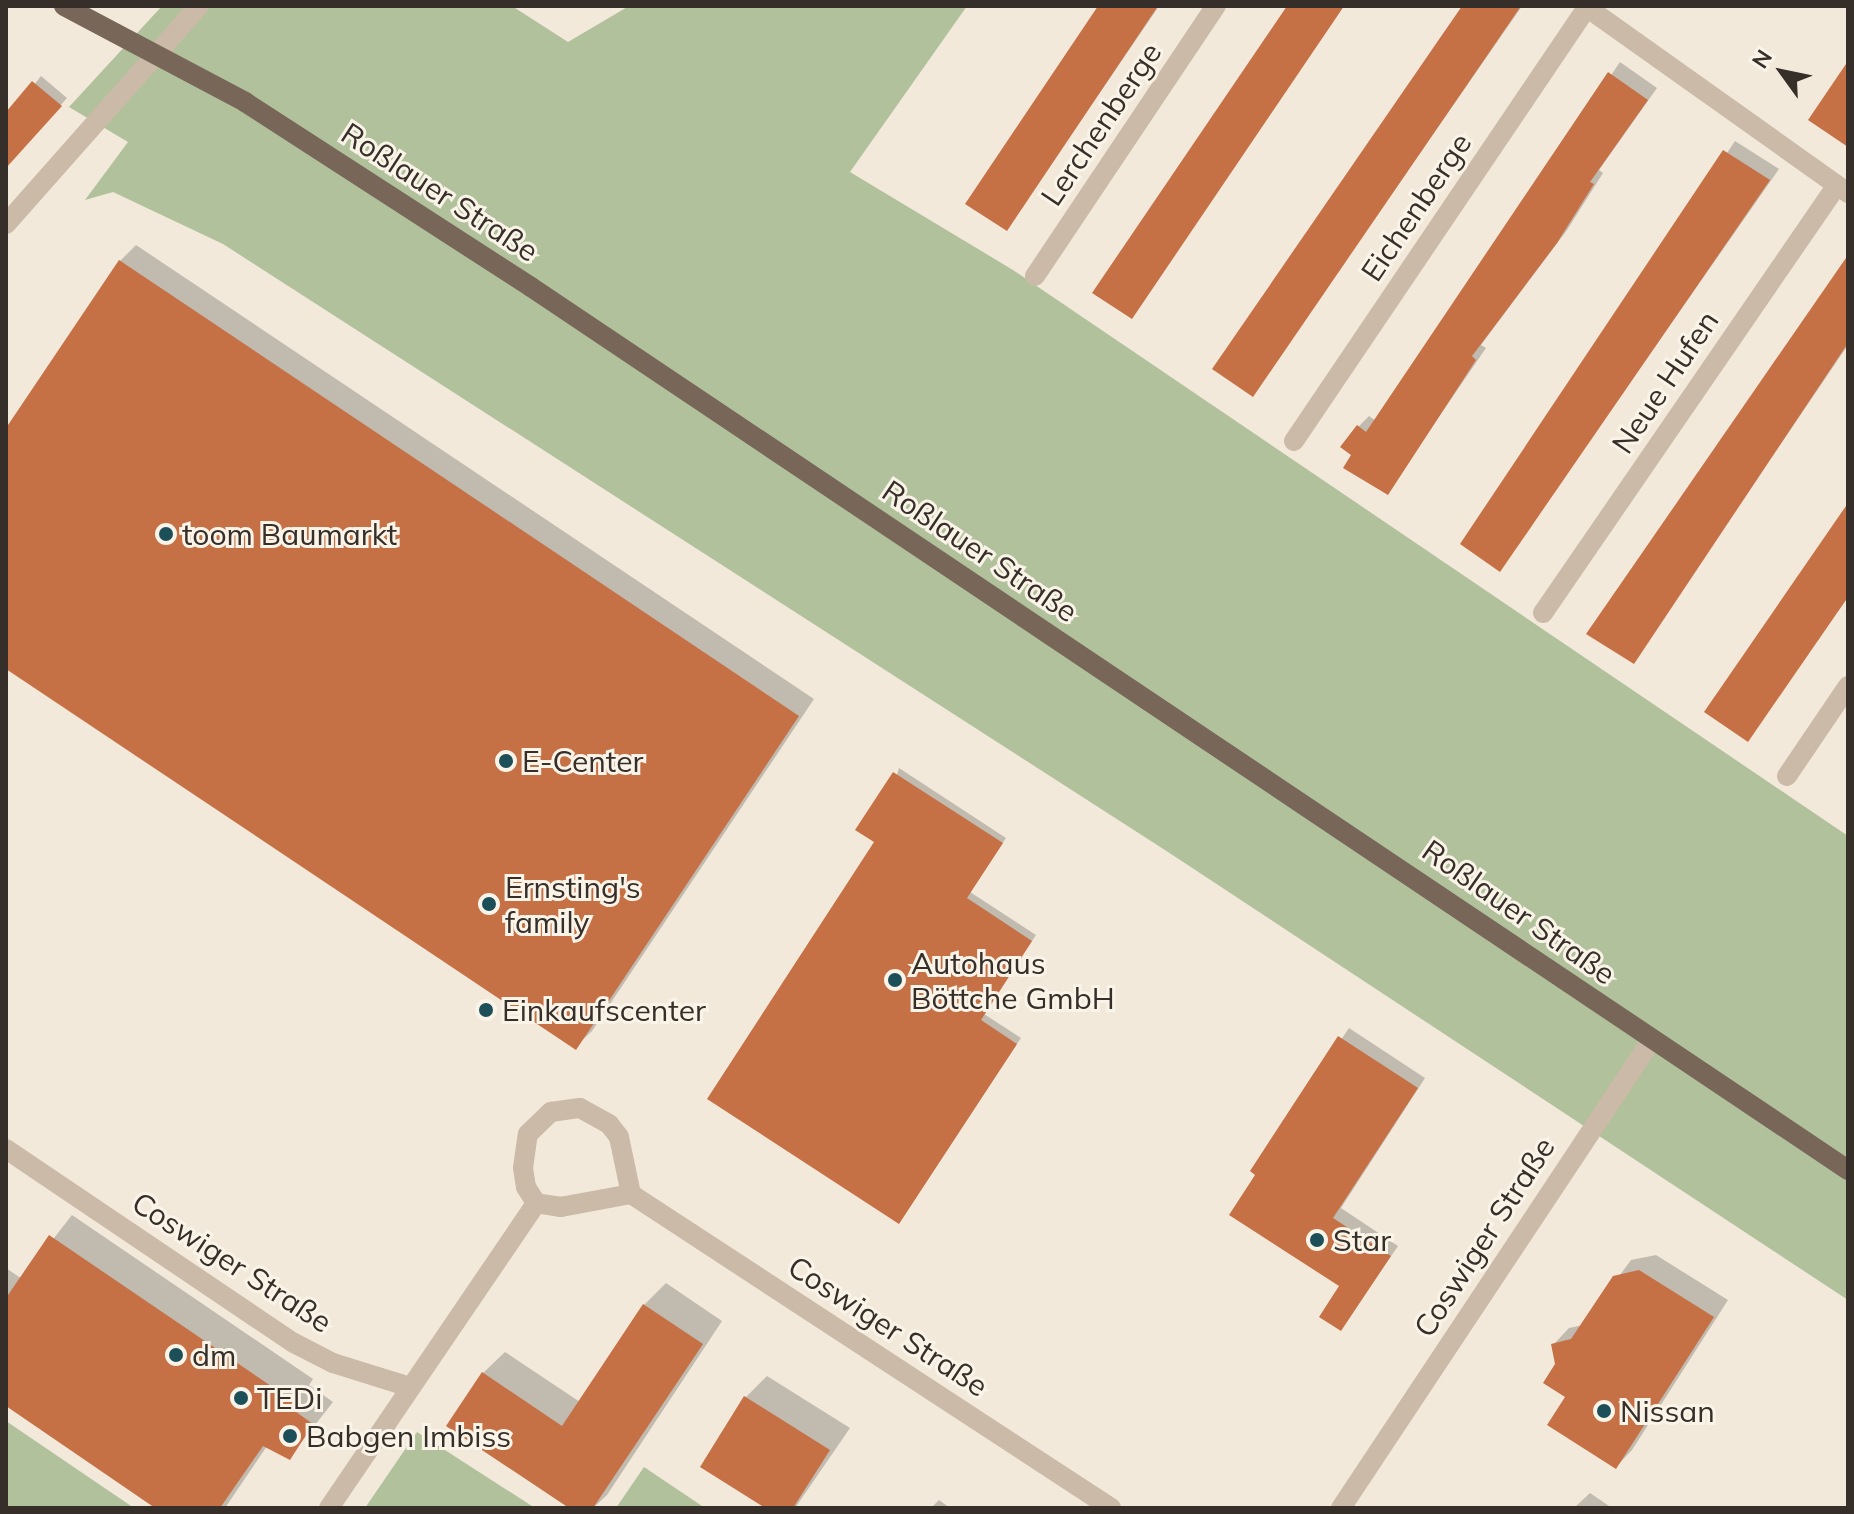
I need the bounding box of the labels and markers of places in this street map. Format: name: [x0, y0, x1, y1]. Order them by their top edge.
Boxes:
place label: toom Baumarkt: [182, 516, 397, 552]
marker: toom Baumarkt: [157, 525, 175, 543]
place label: E-Center: [522, 743, 643, 779]
marker: E-Center: [497, 752, 515, 770]
place label: Ernsting's family: [505, 869, 641, 940]
marker: Ernsting's family: [480, 895, 498, 913]
place label: Autohaus Böttche GmbH: [911, 945, 1115, 1016]
marker: Autohaus Böttche GmbH: [886, 971, 904, 989]
place label: Einkaufscenter: [502, 992, 706, 1028]
marker: Einkaufscenter: [477, 1001, 495, 1019]
place label: Star: [1333, 1222, 1391, 1258]
marker: Star: [1308, 1231, 1326, 1249]
place label: dm: [192, 1337, 236, 1373]
marker: dm: [167, 1346, 185, 1364]
place label: TEDi: [257, 1380, 322, 1416]
marker: TEDi: [232, 1389, 250, 1407]
place label: Nissan: [1620, 1393, 1715, 1429]
marker: Nissan: [1595, 1402, 1613, 1420]
place label: Babgen Imbiss: [306, 1418, 511, 1454]
marker: Babgen Imbiss: [281, 1427, 299, 1445]

